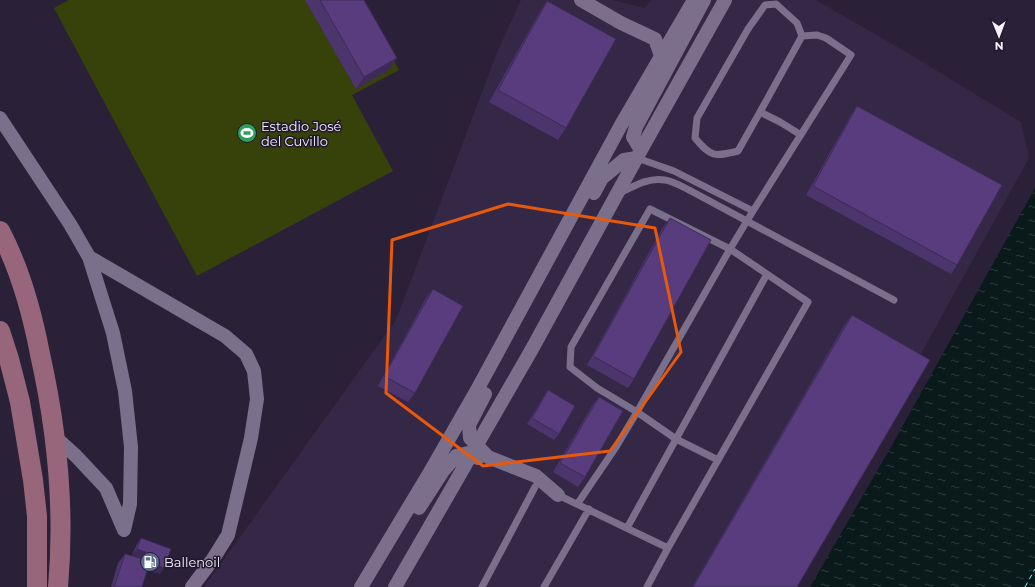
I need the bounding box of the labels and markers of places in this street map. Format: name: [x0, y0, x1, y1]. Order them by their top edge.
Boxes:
place label: Estadio José del Cuvillo: [261, 118, 342, 149]
sports icon: Estadio José del Cuvillo: [236, 122, 258, 144]
fuel station icon: Ballenoil: [139, 551, 161, 573]
place label: Ballenoil: [164, 554, 220, 570]

